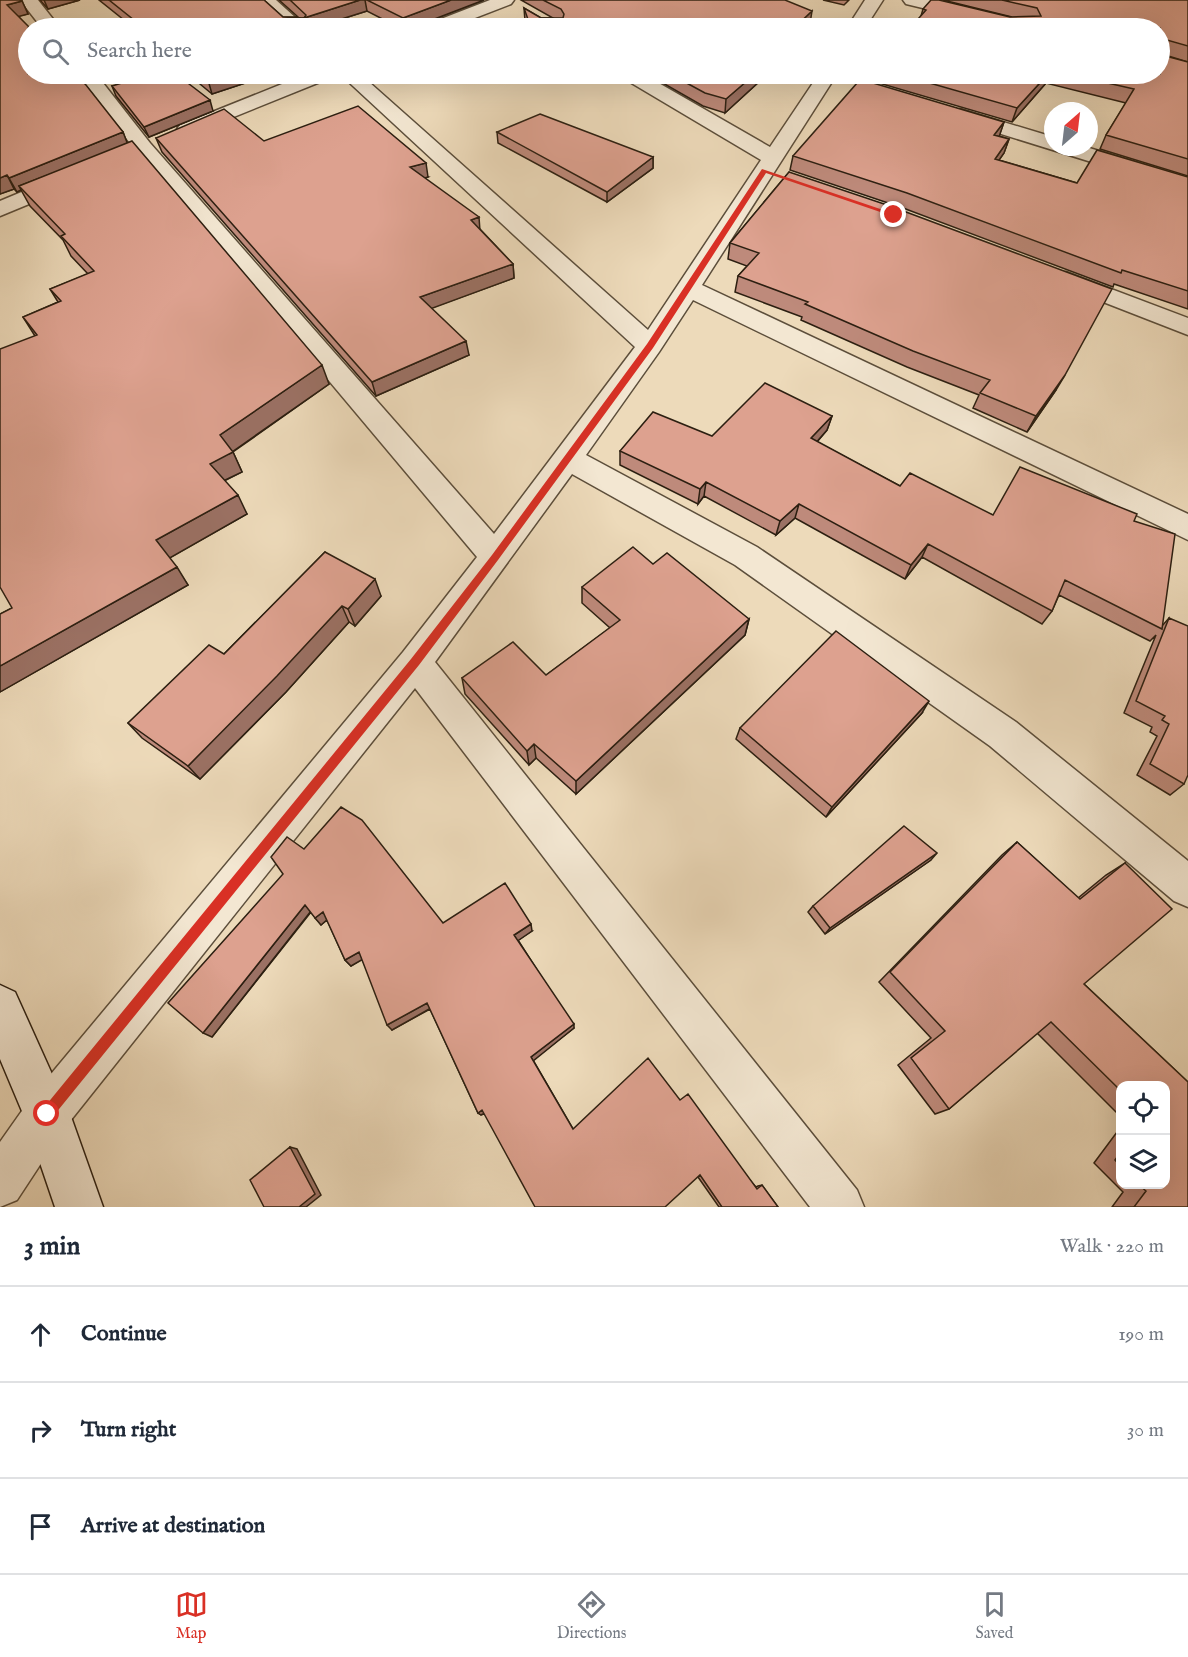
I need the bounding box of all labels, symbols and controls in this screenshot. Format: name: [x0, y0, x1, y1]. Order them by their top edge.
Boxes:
search box: [18, 18, 1170, 84]
icon: search: [39, 35, 72, 68]
text: Search here: [87, 37, 192, 65]
north arrow: [1044, 102, 1098, 156]
route end: [880, 201, 906, 227]
map controls: [1116, 1081, 1170, 1189]
button: locate: [1116, 1081, 1170, 1135]
route start: [33, 1100, 59, 1126]
button: layers: [1116, 1135, 1170, 1189]
text: 3 min: [24, 1230, 80, 1263]
text: Walk · 220 m: [1060, 1234, 1164, 1259]
icon: ahead: [24, 1318, 57, 1351]
text: Continue: [81, 1320, 167, 1348]
text: 190 m: [1118, 1322, 1164, 1347]
icon: right: [24, 1414, 57, 1447]
text: Turn right: [81, 1416, 176, 1444]
text: 30 m: [1127, 1418, 1164, 1443]
icon: arrive: [24, 1510, 57, 1543]
text: Arrive at destination: [81, 1512, 265, 1540]
tab: Map: [175, 1588, 208, 1644]
tab: Directions: [557, 1588, 626, 1644]
tab: Saved: [976, 1588, 1013, 1644]

